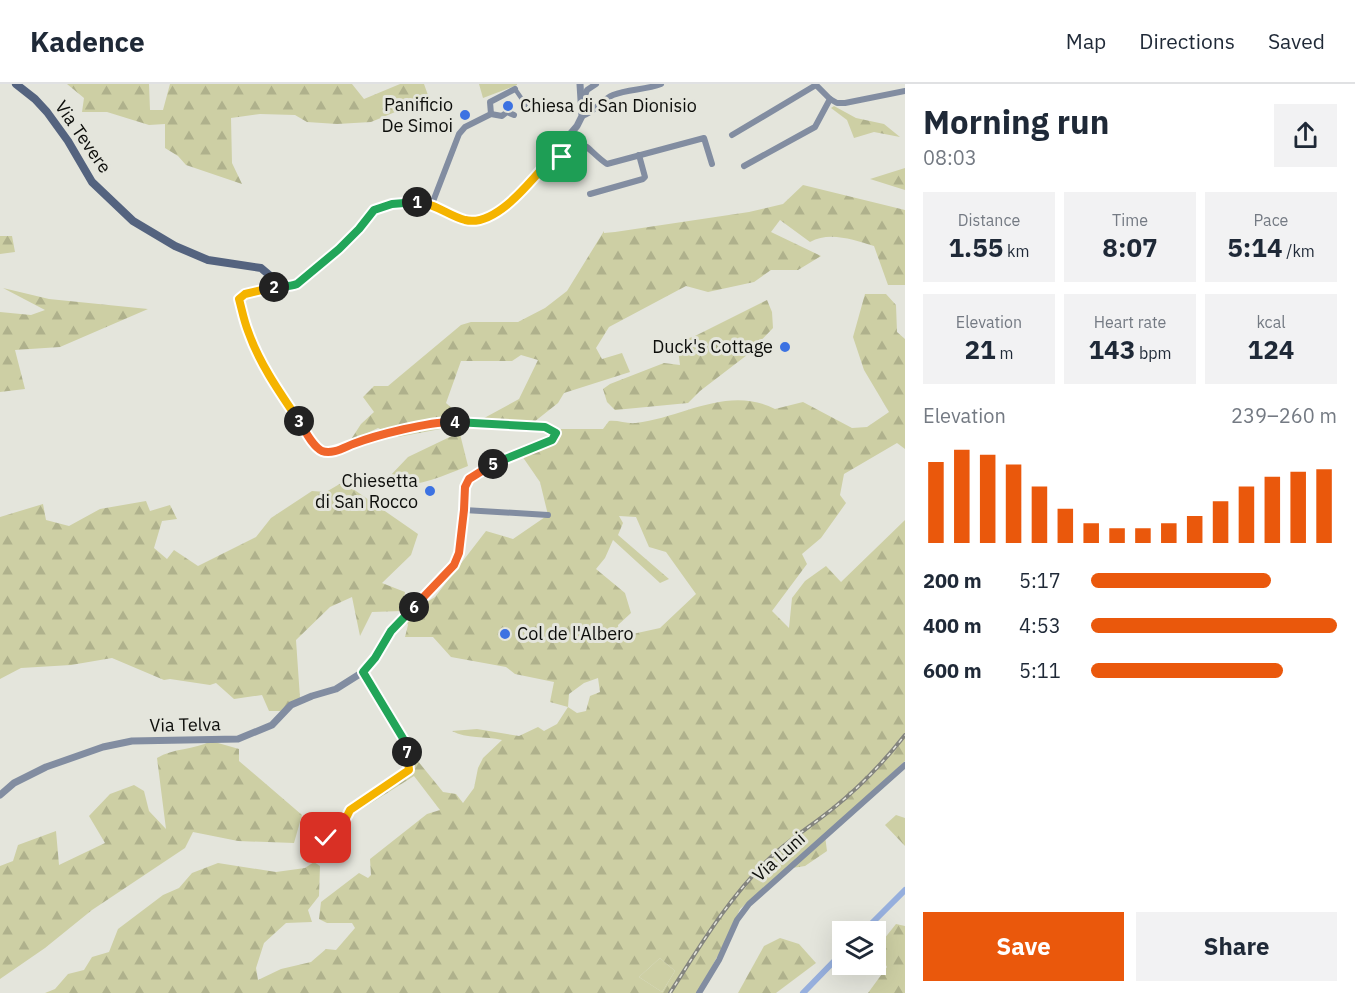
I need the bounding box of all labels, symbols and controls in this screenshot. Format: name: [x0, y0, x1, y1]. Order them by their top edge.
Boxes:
text: Kadence: [30, 23, 145, 60]
text: Map: [1066, 27, 1106, 55]
text: Directions: [1139, 27, 1235, 55]
text: Saved: [1268, 27, 1325, 55]
place label: Panificio De Simoi: [382, 93, 453, 137]
place label: Chiesa di San Dionisio: [520, 94, 697, 117]
street label: Via Tevere: [50, 96, 117, 177]
marker: Chiesa di San Dionisio: [501, 99, 515, 113]
text: Morning run: [923, 100, 1109, 143]
button: share: [1274, 104, 1337, 167]
marker: Panificio De Simoi: [458, 108, 472, 122]
pin: [536, 131, 587, 182]
icon: arrive: [545, 140, 578, 173]
text: 08:03: [923, 144, 977, 171]
pin: 1: [402, 187, 432, 217]
text: 1: [412, 192, 422, 212]
text: Distance: [958, 210, 1020, 230]
text: Time: [1112, 210, 1148, 230]
text: Pace: [1254, 210, 1288, 230]
text: 1.55: [948, 230, 1003, 264]
text: 8:07: [1102, 230, 1158, 264]
text: 5:14: [1227, 230, 1283, 264]
text: km: [1003, 241, 1030, 261]
text: /km: [1283, 241, 1315, 261]
pin: 2: [259, 272, 289, 302]
text: 2: [269, 277, 279, 297]
text: Elevation: [956, 312, 1022, 332]
text: Heart rate: [1094, 312, 1166, 332]
text: kcal: [1256, 312, 1286, 332]
text: 21: [965, 332, 996, 366]
text: 143: [1088, 332, 1135, 366]
text: 124: [1248, 332, 1294, 366]
place label: Duck's Cottage: [652, 335, 773, 358]
marker: Duck's Cottage: [778, 340, 792, 354]
text: m: [996, 343, 1013, 363]
text: bpm: [1135, 343, 1172, 363]
text: Elevation: [923, 402, 1006, 429]
text: 239–260 m: [1231, 402, 1337, 429]
pin: 3: [284, 406, 314, 436]
pin: 4: [440, 407, 470, 437]
text: 3: [294, 411, 304, 431]
text: 4: [450, 412, 460, 432]
pin: 5: [478, 449, 508, 479]
text: 5: [488, 454, 498, 474]
place label: Chiesetta di San Rocco: [315, 469, 418, 513]
marker: Chiesetta di San Rocco: [423, 484, 437, 498]
text: 200 m: [923, 567, 982, 594]
text: 5:17: [1019, 567, 1061, 594]
pin: 6: [399, 592, 429, 622]
text: 6: [409, 597, 419, 617]
text: 400 m: [923, 612, 982, 639]
text: 4:53: [1019, 612, 1061, 639]
place label: Col de l'Albero: [517, 622, 634, 645]
marker: Col de l'Albero: [498, 627, 512, 641]
text: 600 m: [923, 657, 982, 684]
text: 5:11: [1019, 657, 1061, 684]
street label: Via Telva: [149, 712, 221, 737]
pin: 7: [392, 737, 422, 767]
text: 7: [402, 742, 412, 762]
pin: [300, 812, 351, 863]
icon: check: [309, 821, 342, 854]
street label: Via Luni: [748, 827, 810, 886]
button: Save: [923, 912, 1124, 981]
button: Share: [1136, 912, 1337, 981]
map controls: [832, 921, 886, 975]
button: layers: [832, 921, 886, 975]

